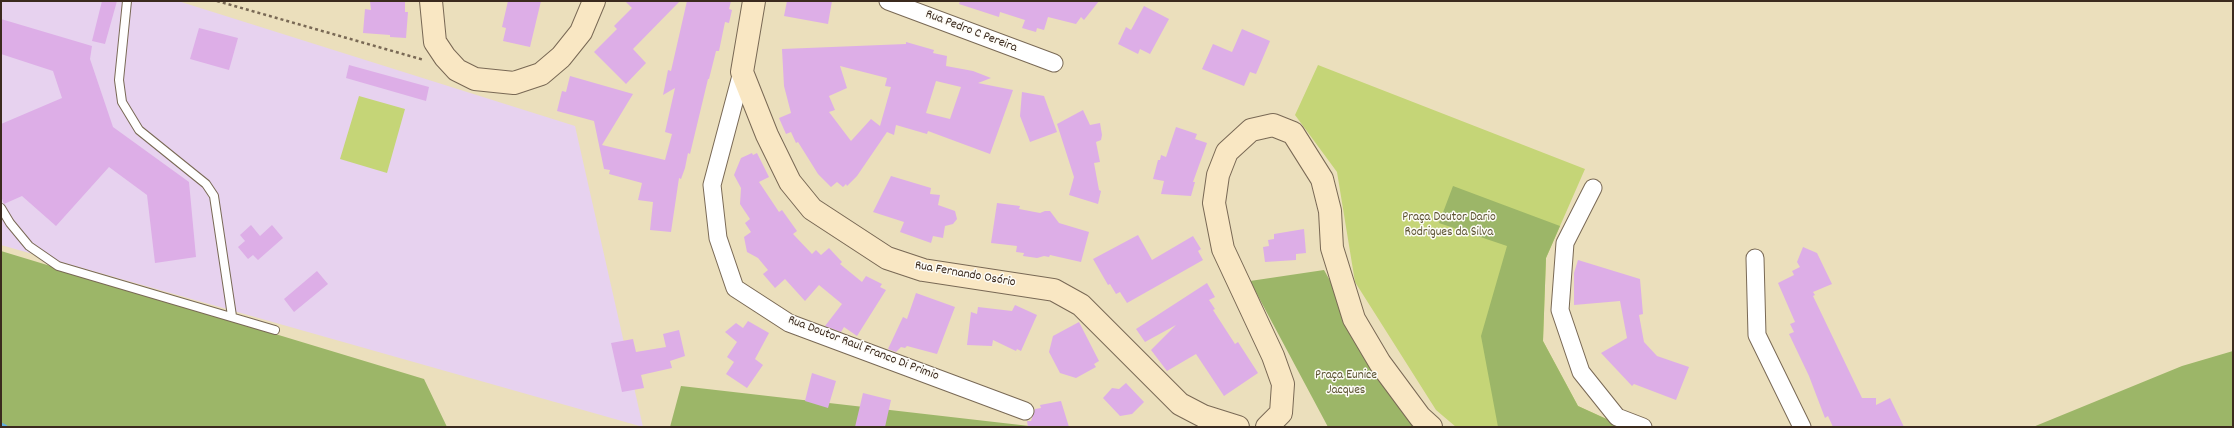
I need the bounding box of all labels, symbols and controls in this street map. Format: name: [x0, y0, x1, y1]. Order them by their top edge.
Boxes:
street label: Rua Pedro C Pereira: [923, 7, 1019, 57]
park label: Praça Doutor Dario Rodrigues da Silva: [1402, 210, 1496, 241]
street label: Rua Fernando Osório: [913, 258, 1017, 292]
street label: Rua Doutor Raul Franco Di Primio: [785, 313, 941, 385]
park label: Praça Eunice Jacques: [1315, 368, 1377, 399]

